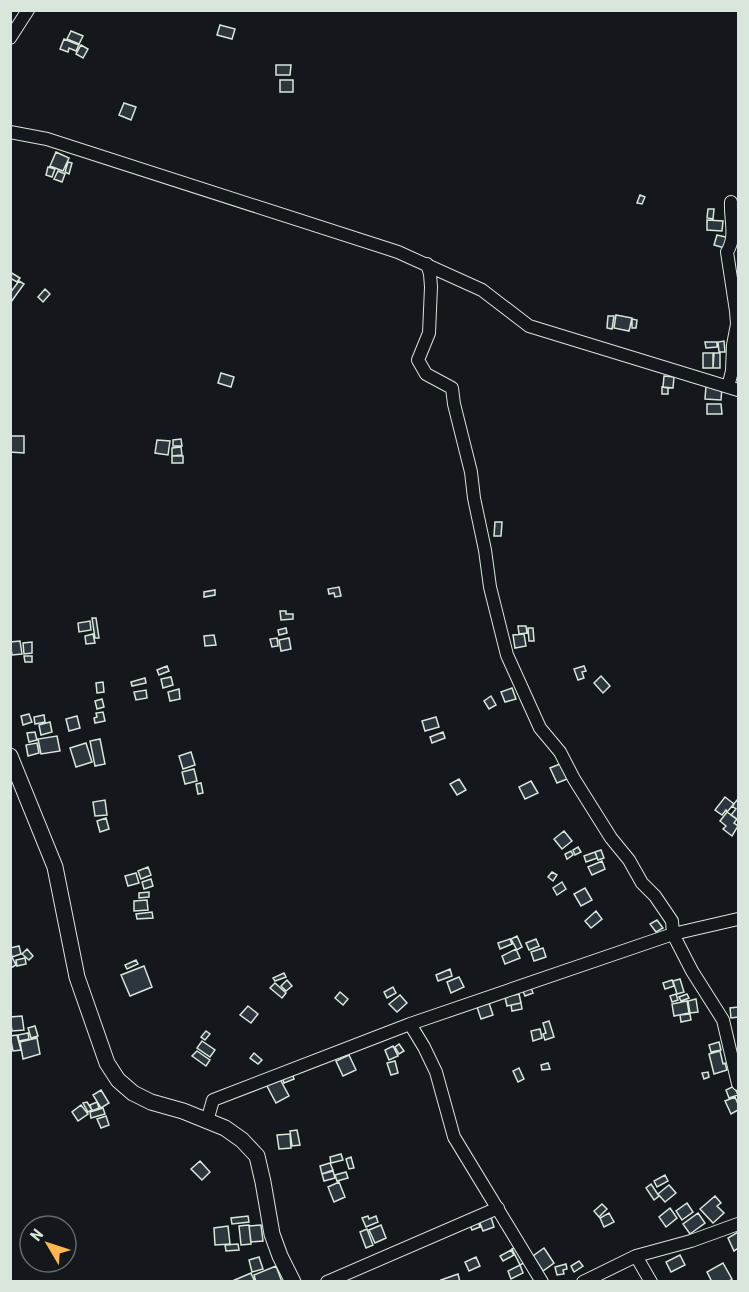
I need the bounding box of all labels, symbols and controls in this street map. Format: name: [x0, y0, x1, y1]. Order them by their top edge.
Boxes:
north arrow: [18, 1214, 78, 1274]
text: N: [26, 1225, 47, 1245]

